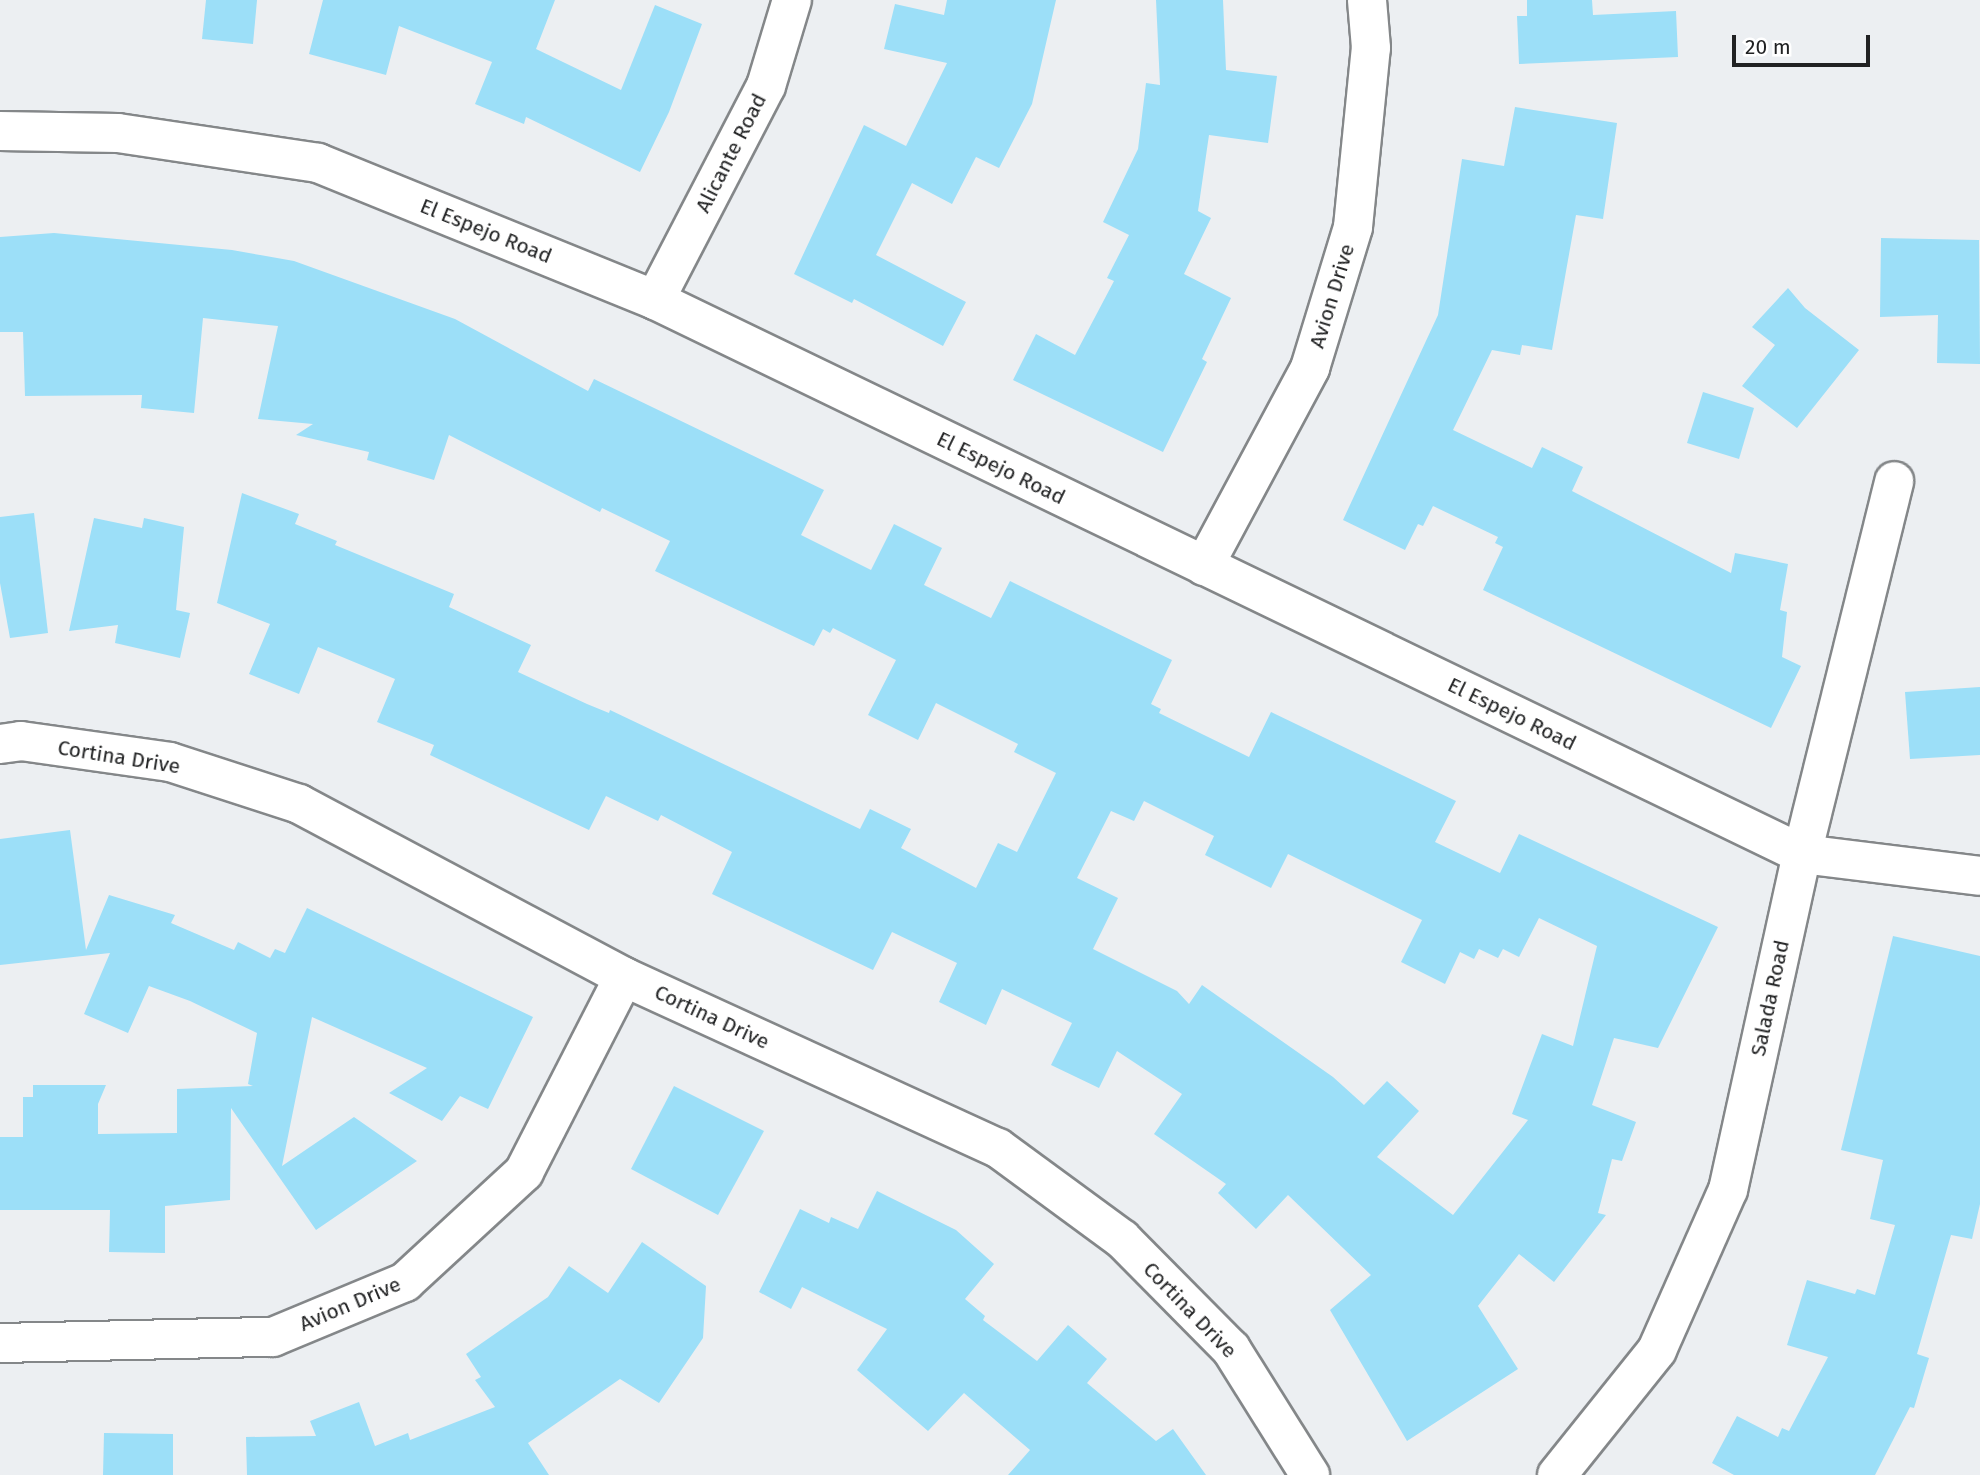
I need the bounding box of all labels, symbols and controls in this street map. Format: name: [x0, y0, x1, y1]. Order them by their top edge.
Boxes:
scale bar: [1735, 21, 1873, 65]
text: 20 m: [1745, 34, 1791, 60]
street label: Alicante Road: [690, 89, 772, 217]
street label: El Espejo Road: [416, 193, 556, 269]
street label: Avion Drive: [1304, 241, 1360, 351]
street label: El Espejo Road: [933, 426, 1069, 510]
street label: El Espejo Road: [1444, 672, 1580, 756]
street label: Cortina Drive: [56, 735, 182, 779]
street label: Salada Road: [1745, 938, 1795, 1058]
street label: Cortina Drive: [651, 979, 773, 1055]
street label: Cortina Drive: [1138, 1257, 1242, 1363]
street label: Avion Drive: [296, 1271, 404, 1337]

